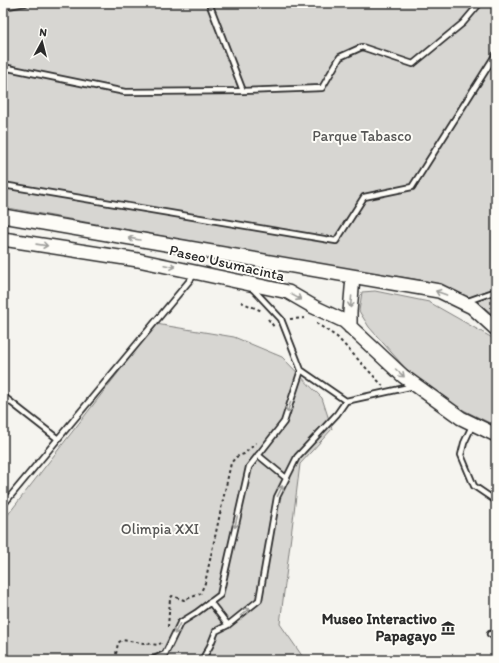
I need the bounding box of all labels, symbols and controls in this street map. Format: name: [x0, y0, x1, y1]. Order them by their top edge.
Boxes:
north arrow: [22, 22, 62, 62]
text: N: [39, 26, 48, 39]
park label: Parque Tabasco: [312, 127, 412, 145]
one-way arrow: [128, 235, 141, 243]
one-way arrow: [35, 241, 48, 249]
street label: Paseo Usumacinta: [168, 241, 287, 285]
one-way arrow: [163, 263, 176, 271]
one-way arrow: [435, 289, 447, 297]
one-way arrow: [290, 294, 302, 301]
one-way arrow: [347, 295, 354, 308]
one-way arrow: [394, 368, 404, 377]
one-way arrow: [285, 400, 292, 413]
one-way arrow: [277, 485, 284, 497]
one-way arrow: [232, 516, 240, 529]
park label: Olimpia XXI: [121, 520, 199, 538]
one-way arrow: [239, 608, 250, 616]
place label: Museo Interactivo Papagayo: [322, 610, 437, 646]
museum icon: Museo Interactivo Papagayo: [440, 620, 456, 636]
one-way arrow: [173, 623, 180, 635]

